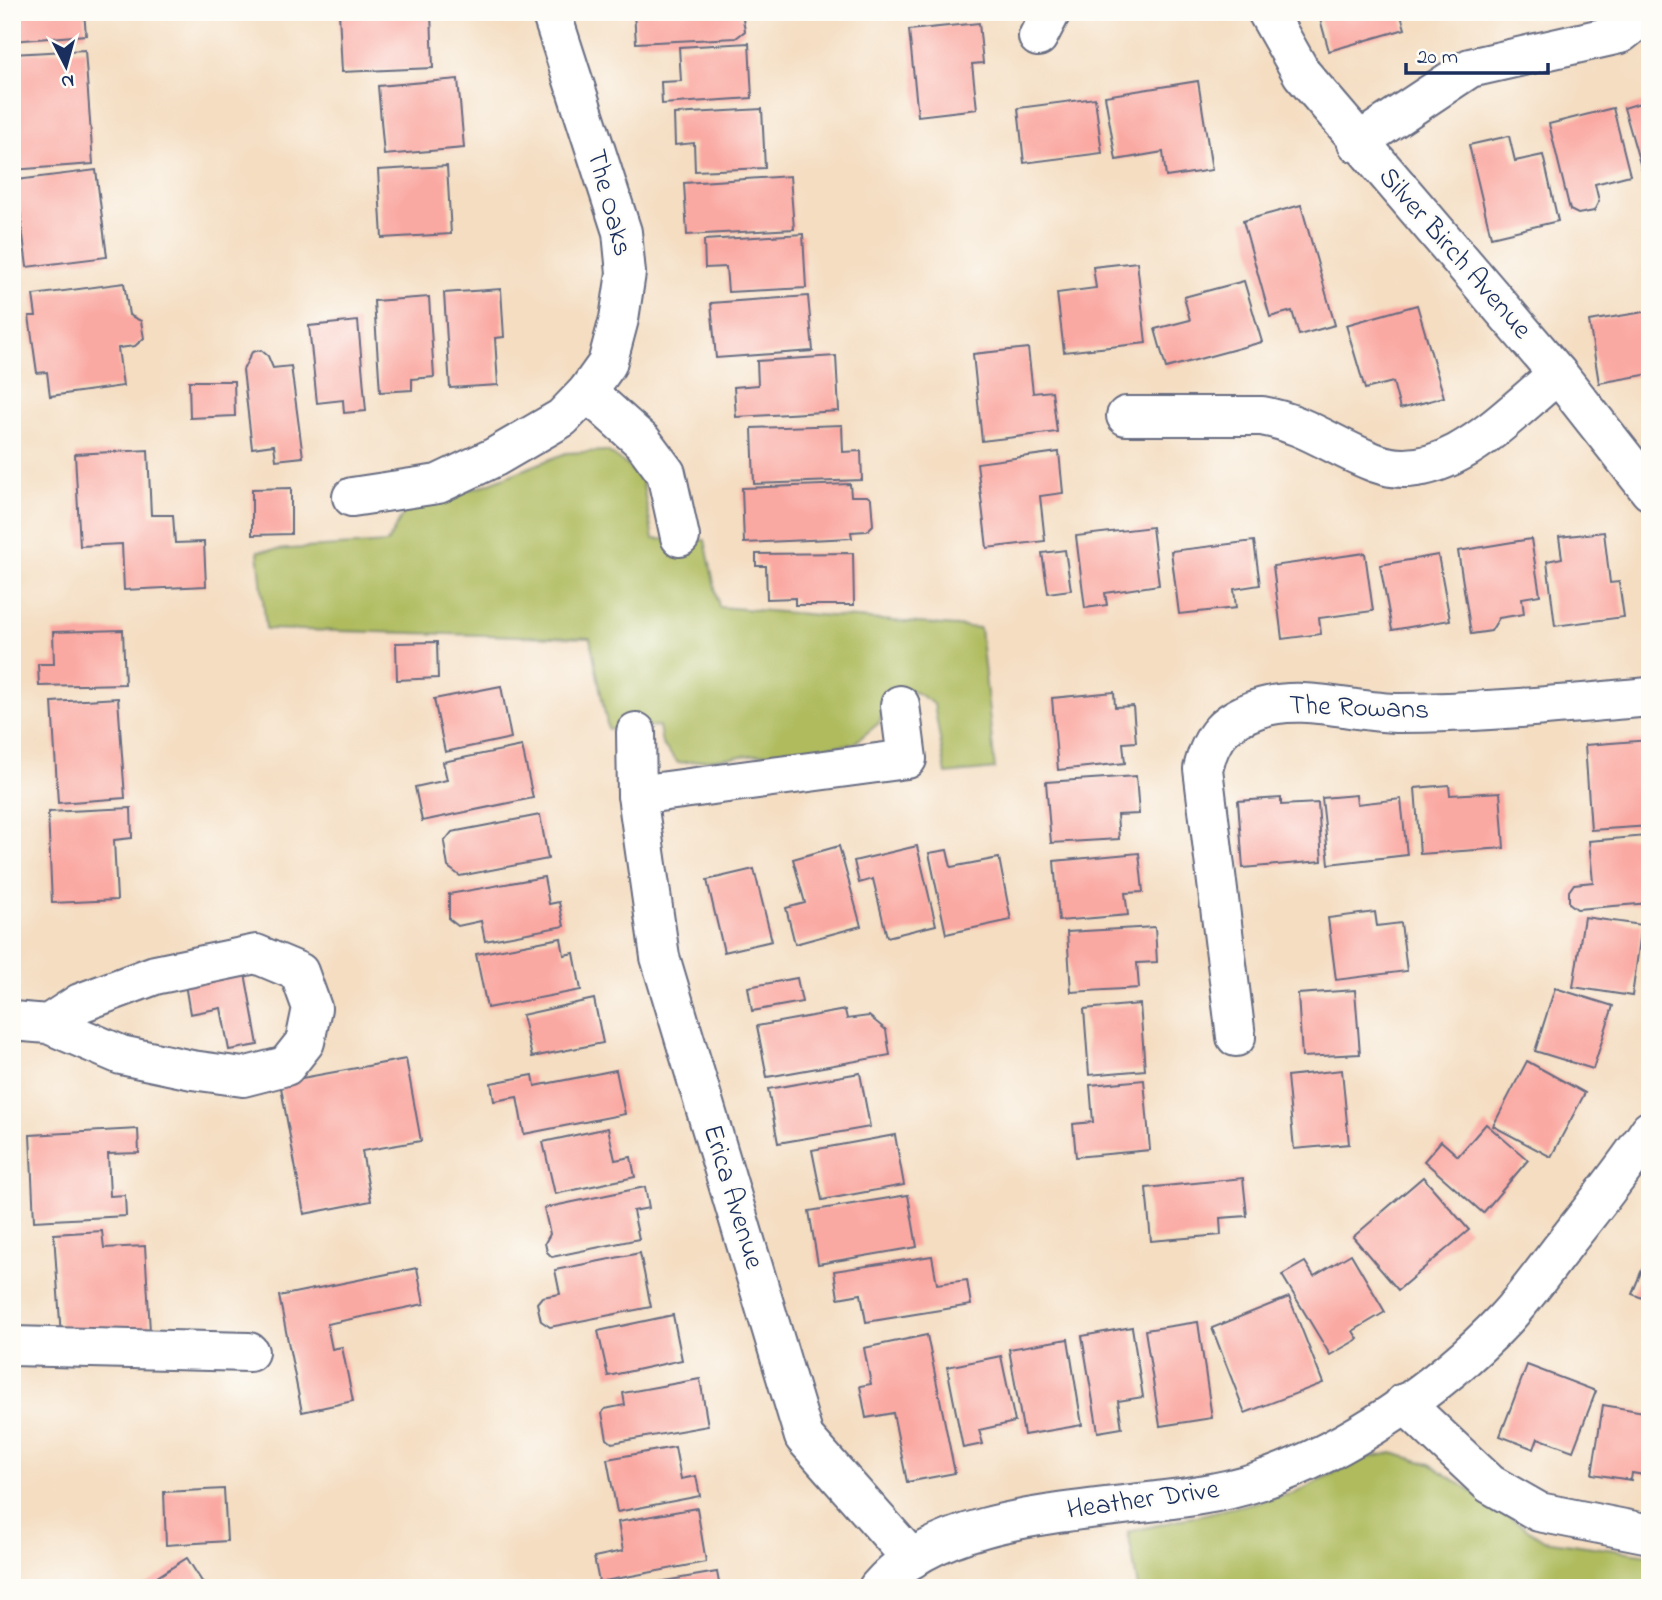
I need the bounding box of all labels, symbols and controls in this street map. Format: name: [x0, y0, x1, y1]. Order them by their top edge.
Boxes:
north arrow: [32, 32, 102, 102]
scale bar: [1406, 32, 1548, 76]
text: 20 m: [1417, 43, 1458, 73]
text: N: [60, 66, 75, 95]
street label: The Oaks: [574, 145, 642, 261]
street label: Silver Birch Avenue: [1367, 159, 1541, 350]
street label: The Rowans: [1288, 686, 1430, 732]
street label: Erica Avenue: [691, 1120, 774, 1275]
street label: Heather Drive: [1064, 1470, 1222, 1532]

